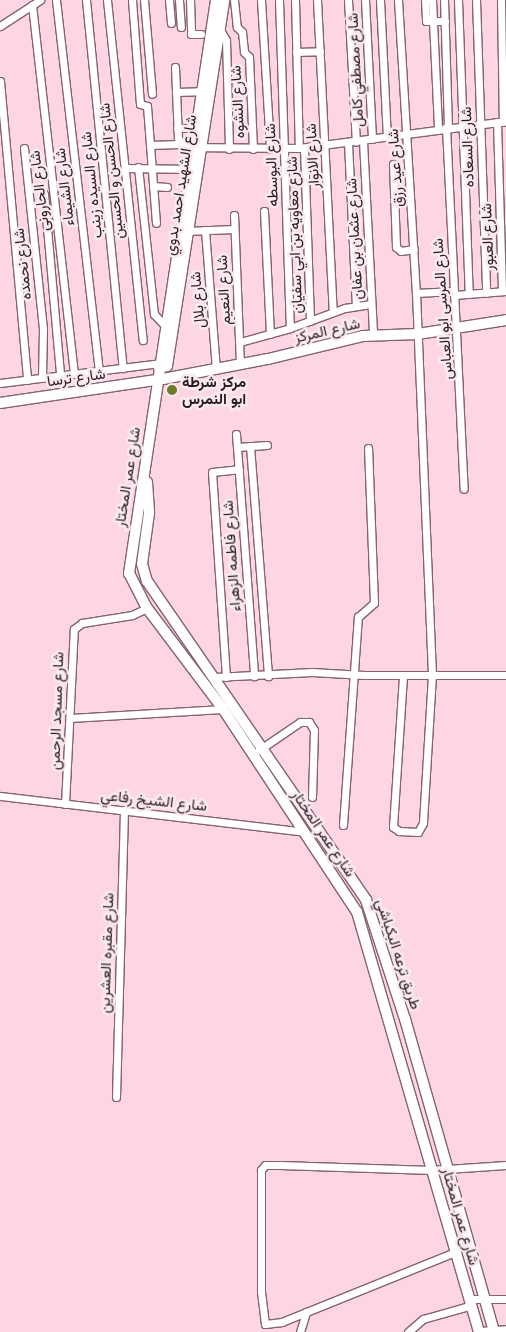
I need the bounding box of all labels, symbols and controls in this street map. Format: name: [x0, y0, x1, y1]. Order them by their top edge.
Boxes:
street label: شارع مصطفي كامل: [343, 12, 367, 128]
street label: شارع النشوه: [226, 65, 248, 139]
street label: شارع الحسن و الحسين: [95, 102, 127, 240]
street label: شارع السعاده: [457, 106, 477, 188]
street label: شارع الشهيد احمد بدوي: [160, 113, 200, 257]
street label: شارع البوسطه: [261, 123, 281, 207]
street label: شارع الانوار: [301, 123, 323, 189]
street label: شارع عيد رزق: [383, 128, 407, 208]
street label: شارع السيده زينب: [76, 131, 106, 239]
street label: شارع الشيماء: [50, 147, 78, 227]
street label: شارع الحارونى: [25, 150, 53, 232]
street label: شارع معاويه بن ابي سفيان: [282, 156, 306, 314]
street label: شارع عثمان بن عفان: [342, 178, 366, 300]
street label: شارع العبور: [477, 203, 497, 271]
street label: شارع نحمده: [9, 227, 35, 301]
street label: شارع المرسى ابو العباس: [428, 238, 456, 380]
street label: شارع النعيم: [212, 254, 234, 326]
street label: شارع بلال: [186, 271, 208, 329]
street label: شارع المركز: [292, 314, 362, 346]
street label: شارع ترسا: [46, 364, 106, 390]
place label: مركز شرطة ابو النمرس: [182, 372, 246, 407]
marker: مركز شرطة ابو النمرس: [166, 384, 178, 396]
street label: شارع عمر المختار: [110, 426, 144, 528]
street label: شارع فاطمه الزهراء: [218, 500, 244, 612]
street label: شارع مسجد الرحمن: [45, 652, 67, 770]
street label: شارع الشيخ رفاعي: [100, 785, 208, 815]
street label: شارع عمر المختار: [288, 786, 360, 880]
street label: شارع مقبره العشرين: [95, 892, 117, 1014]
street label: طريق ترعه البكباشي: [373, 896, 425, 1012]
street label: شارع عمر المختار: [438, 1165, 484, 1267]

